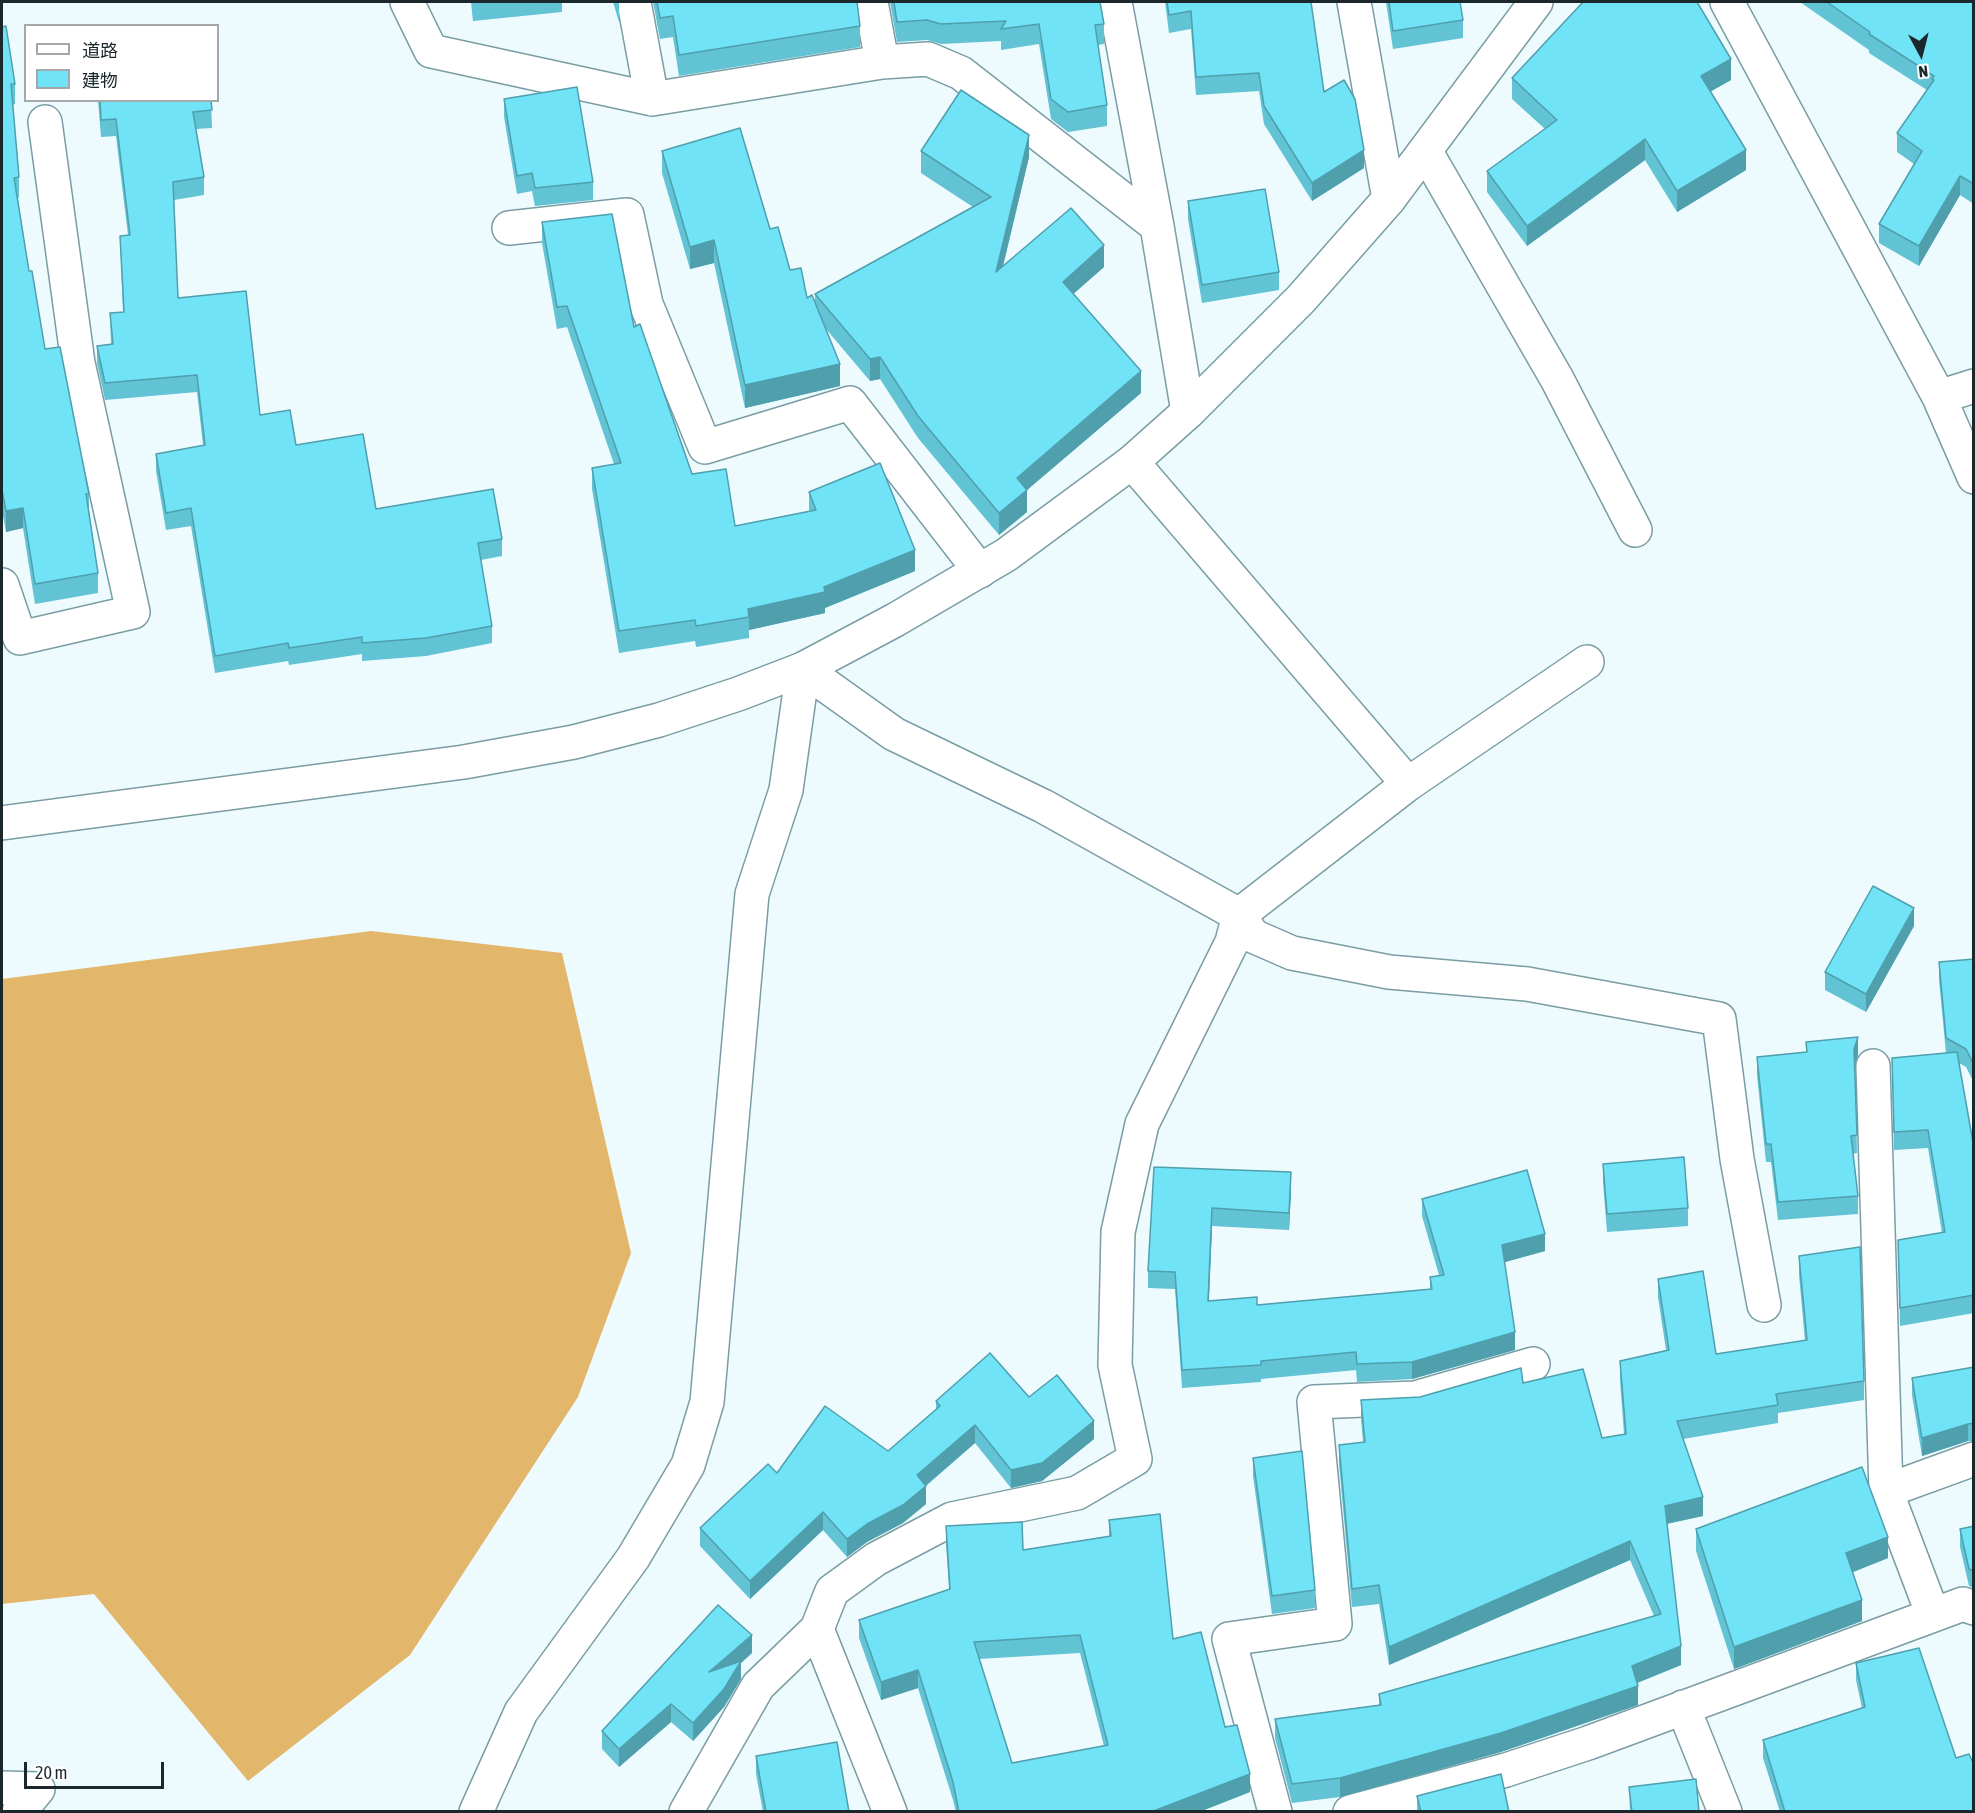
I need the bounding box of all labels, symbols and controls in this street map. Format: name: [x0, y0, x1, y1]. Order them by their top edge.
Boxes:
legend: [24, 24, 219, 102]
north arrow: [1891, 24, 1951, 84]
text: 道路: [82, 40, 118, 61]
text: N: [1917, 62, 1929, 81]
text: 建物: [82, 70, 118, 91]
scale bar: [27, 1750, 166, 1788]
text: 20 m: [35, 1762, 67, 1783]

